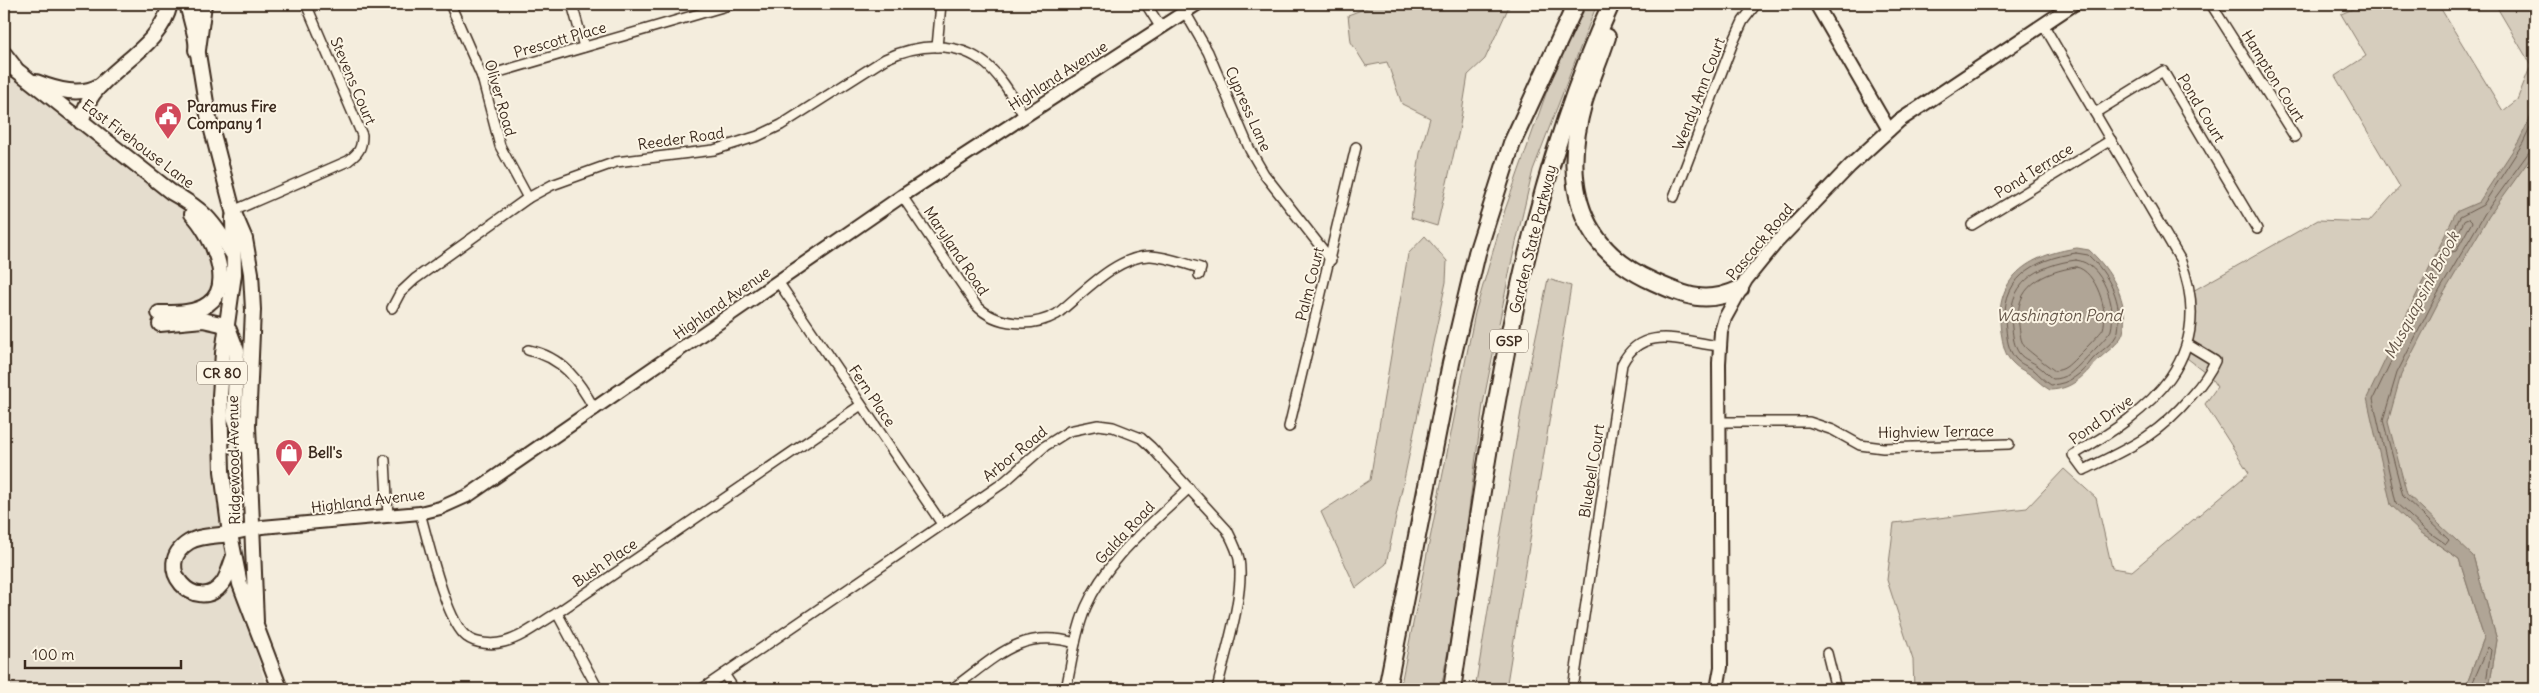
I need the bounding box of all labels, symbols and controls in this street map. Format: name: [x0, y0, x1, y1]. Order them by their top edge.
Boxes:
street label: Prescott Place: [511, 17, 608, 62]
street label: Hampton Court: [2238, 26, 2309, 125]
street label: Stevens Court: [326, 34, 380, 128]
street label: Wendy Ann Court: [1668, 35, 1729, 153]
street label: Highland Avenue: [1005, 36, 1111, 115]
street label: Oliver Road: [481, 57, 520, 138]
street label: Cypress Lane: [1221, 63, 1276, 154]
street label: Pond Court: [2174, 70, 2229, 145]
street label: East Firehouse Lane: [78, 95, 198, 192]
place label: Paramus Fire Company 1: [187, 97, 277, 134]
public building icon: Paramus Fire Company 1: [153, 101, 183, 140]
street label: Reeder Road: [636, 123, 726, 154]
street label: Pond Terrace: [1991, 139, 2077, 202]
street label: Garden State Parkway: [1505, 163, 1560, 315]
street label: Pascack Road: [1722, 199, 1797, 284]
street label: Maryland Road: [920, 203, 993, 299]
water label: Musquapsink Brook: [2379, 226, 2464, 362]
street label: Palm Court: [1291, 245, 1328, 323]
street label: Highland Avenue: [669, 262, 774, 343]
water label: Washington Pond: [1996, 305, 2125, 325]
road number: GSP: [1490, 330, 1528, 352]
street label: Fern Place: [845, 361, 900, 430]
road number: CR 80: [197, 362, 247, 384]
street label: Pond Drive: [2065, 391, 2136, 449]
street label: Ridgewood Avenue: [223, 395, 244, 525]
street label: Highview Terrace: [1878, 421, 1994, 442]
street label: Arbor Road: [979, 422, 1051, 485]
street label: Bluebell Court: [1575, 423, 1608, 519]
shop icon: Bell's: [274, 438, 304, 477]
place label: Bell's: [308, 443, 342, 462]
street label: Highland Avenue: [310, 484, 426, 517]
street label: Galda Road: [1091, 497, 1159, 568]
street label: Bush Place: [569, 534, 641, 591]
scale bar: [25, 638, 181, 670]
text: 100 m: [32, 645, 74, 664]

